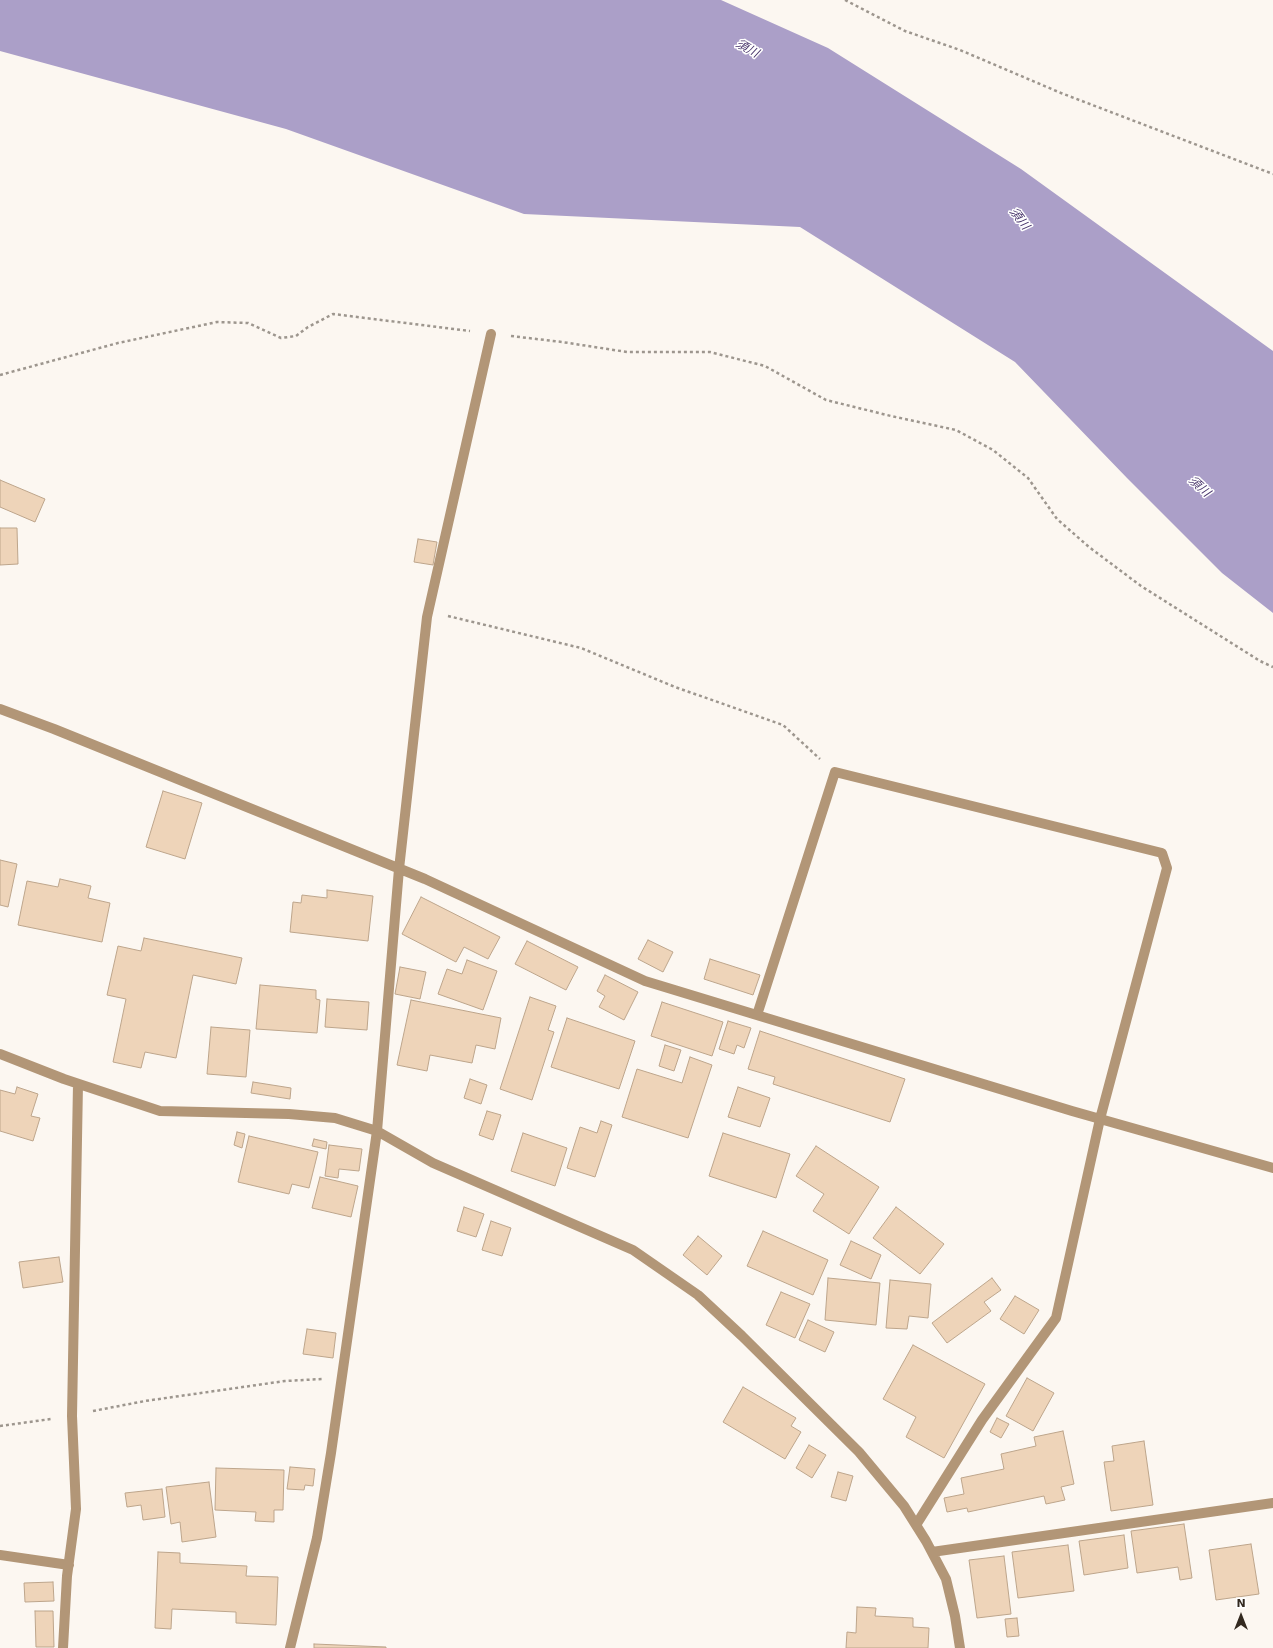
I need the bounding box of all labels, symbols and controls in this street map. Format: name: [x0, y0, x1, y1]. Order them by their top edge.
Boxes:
water label: 須川: [733, 37, 761, 61]
water label: 須川: [1006, 205, 1032, 233]
water label: 須川: [1185, 474, 1213, 500]
north arrow: [1221, 1596, 1261, 1636]
text: N: [1236, 1597, 1246, 1610]

